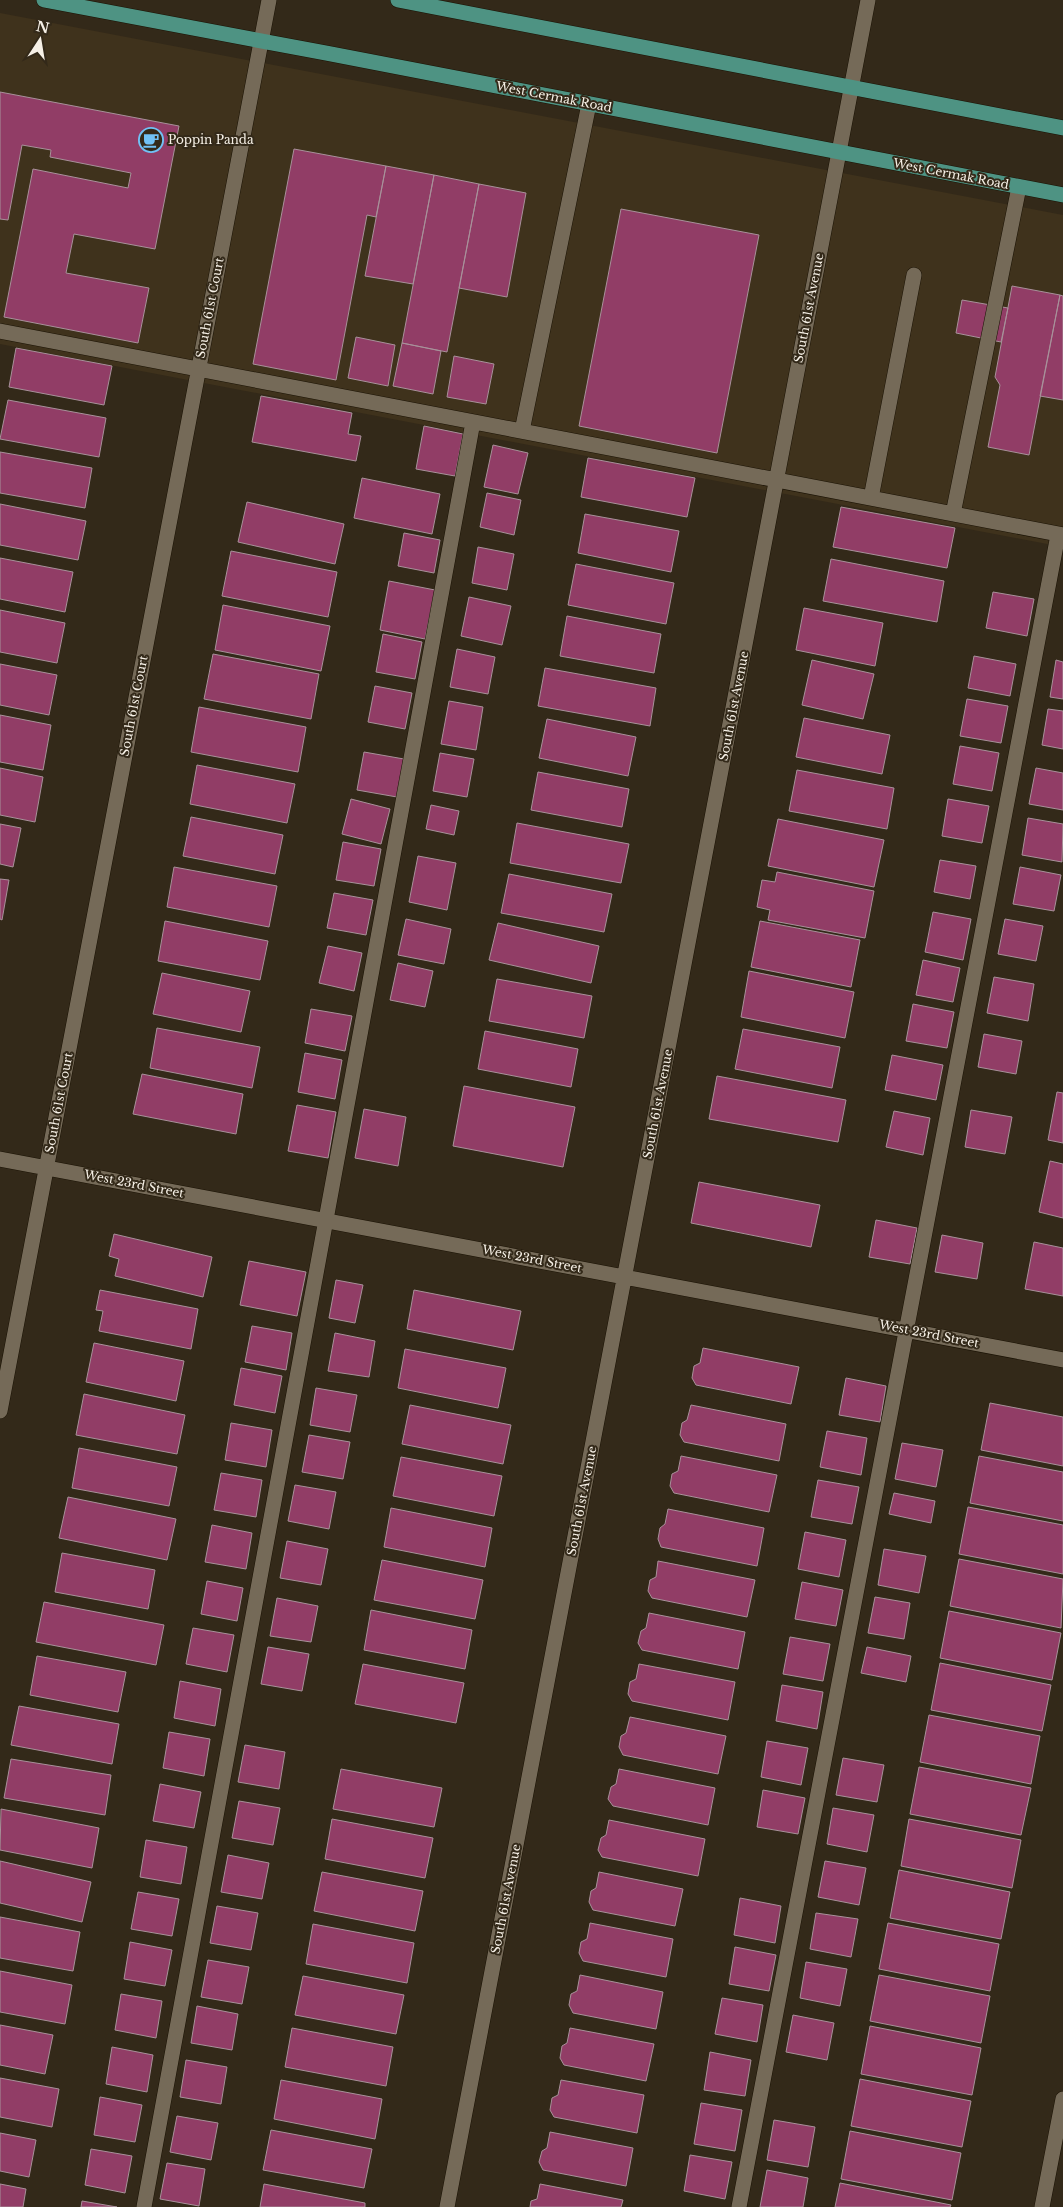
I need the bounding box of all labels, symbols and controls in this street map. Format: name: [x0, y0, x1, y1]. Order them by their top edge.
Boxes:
north arrow: [15, 15, 65, 65]
text: N: [34, 17, 51, 37]
street label: West Cermak Road: [494, 78, 613, 115]
cafe icon: Poppin Panda: [138, 127, 164, 153]
place label: Poppin Panda: [168, 132, 254, 147]
street label: West Cermak Road: [891, 155, 1010, 192]
street label: South 61st Avenue: [791, 252, 827, 364]
street label: South 61st Court: [192, 256, 227, 359]
street label: South 61st Avenue: [716, 650, 752, 762]
street label: South 61st Court: [116, 654, 151, 757]
street label: South 61st Avenue: [640, 1048, 676, 1160]
street label: South 61st Court: [41, 1051, 76, 1154]
street label: West 23rd Street: [82, 1166, 186, 1201]
street label: West 23rd Street: [480, 1241, 584, 1276]
street label: West 23rd Street: [877, 1316, 981, 1351]
street label: South 61st Avenue: [564, 1445, 600, 1557]
street label: South 61st Avenue: [488, 1843, 524, 1955]

